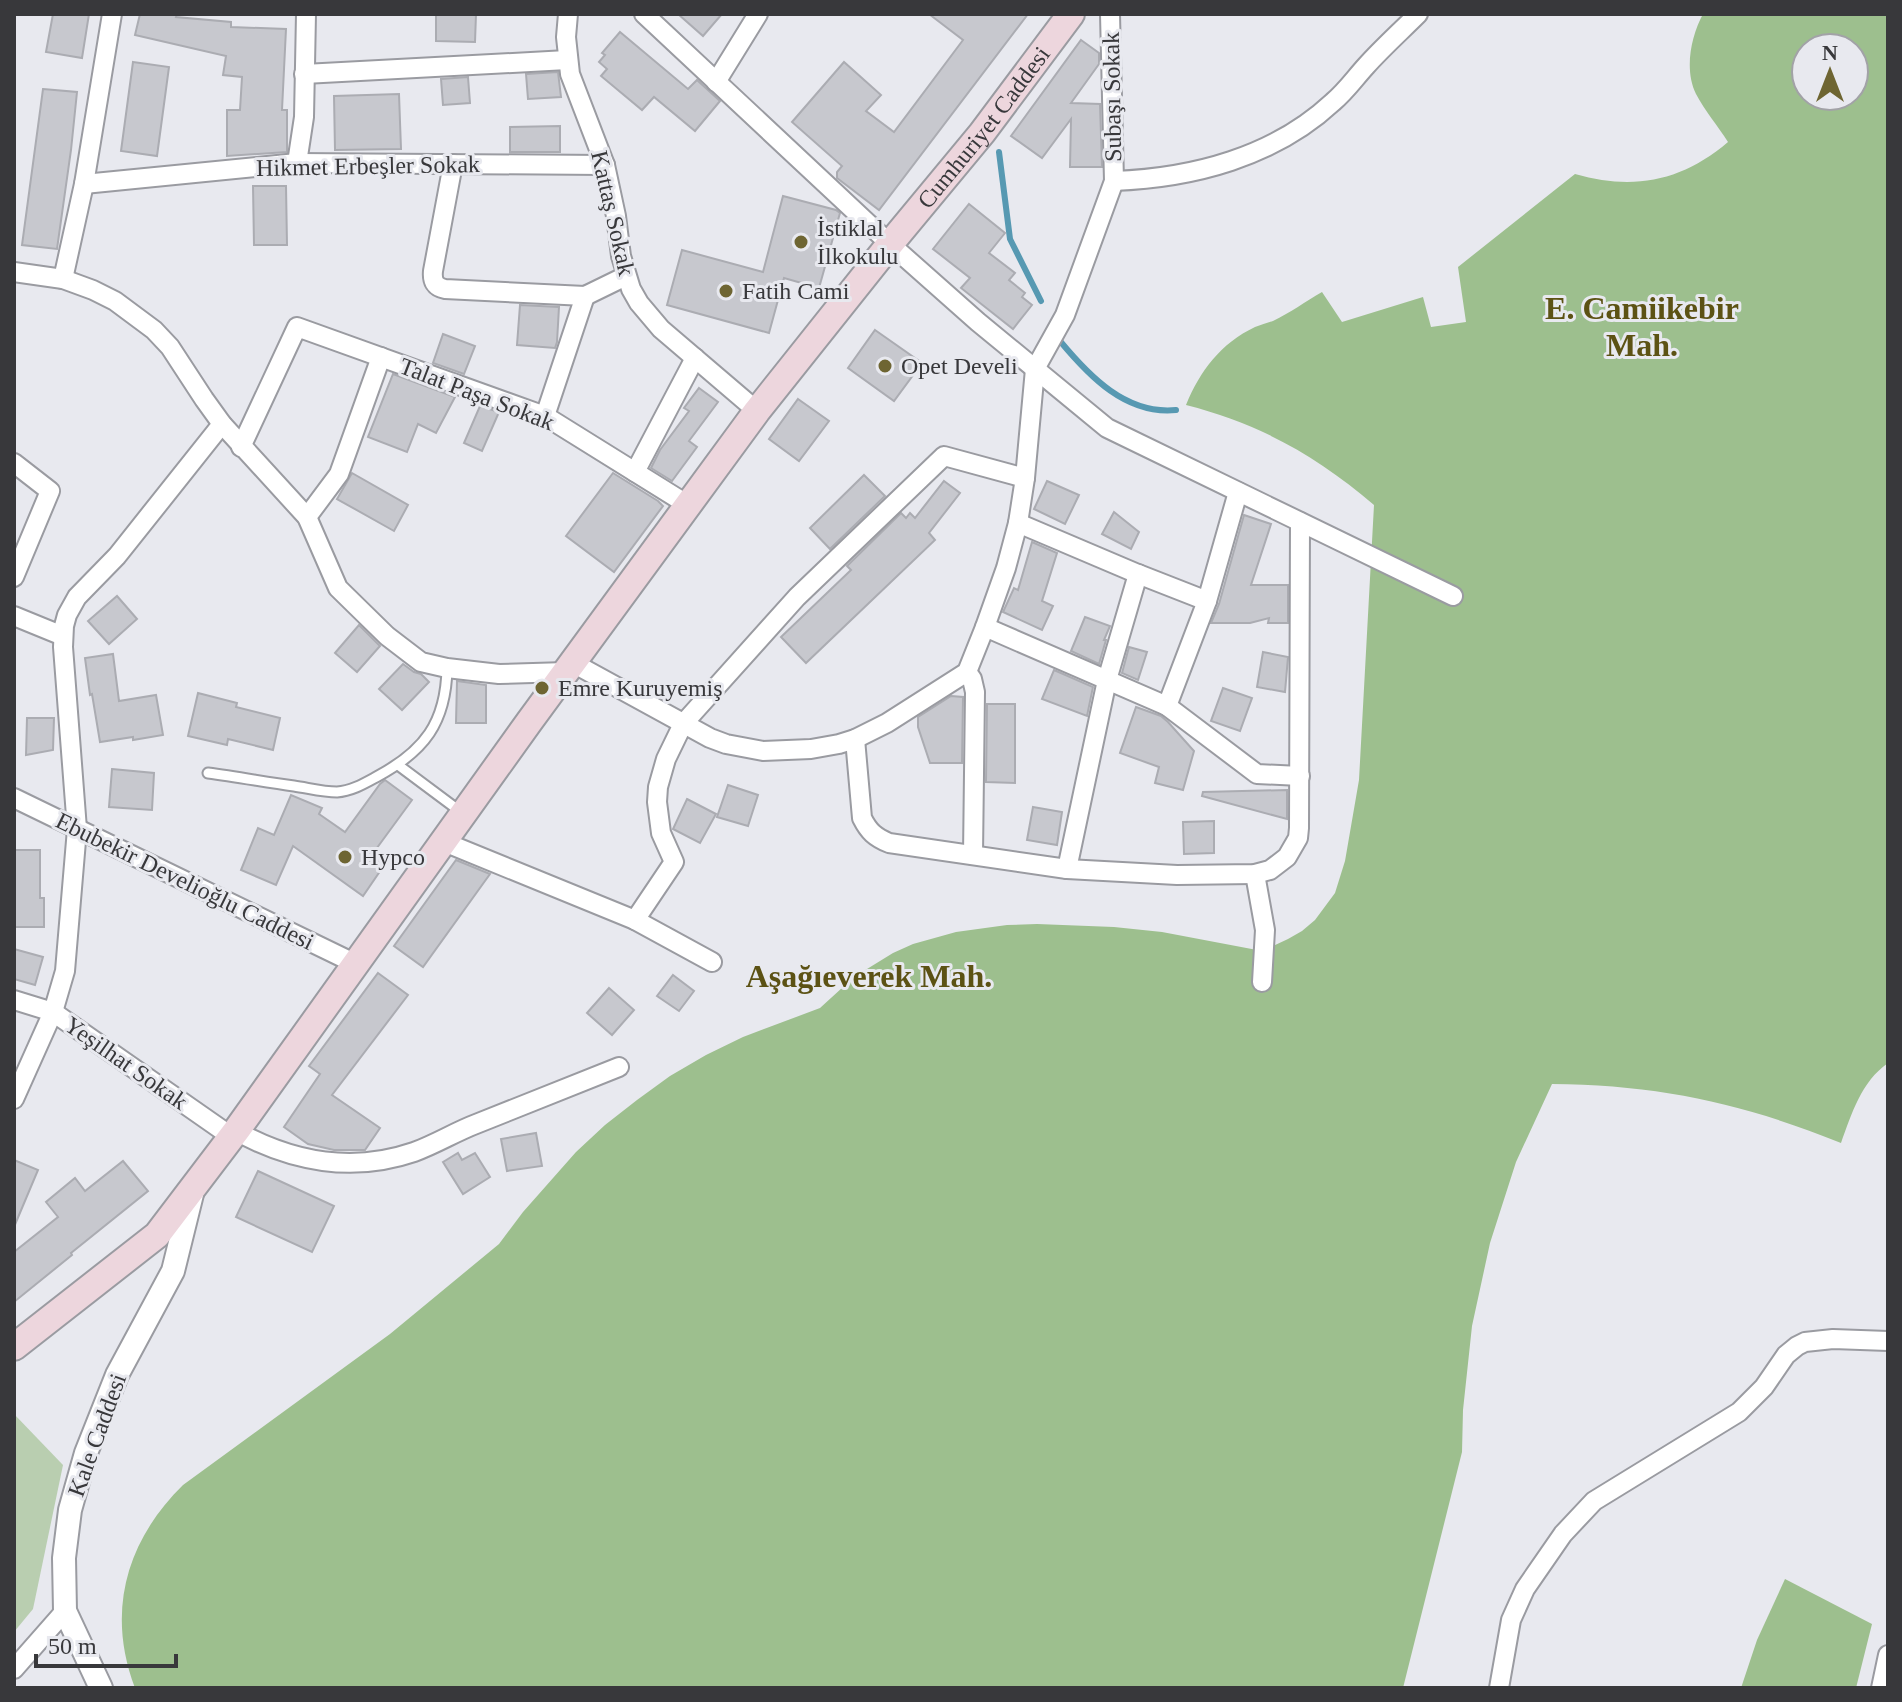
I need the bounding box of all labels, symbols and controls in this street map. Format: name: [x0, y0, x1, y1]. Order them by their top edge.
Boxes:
street label: Subaşı Sokak: [1098, 32, 1126, 162]
north arrow: [1790, 32, 1870, 112]
text: N: [1822, 40, 1838, 65]
street label: Cumhuriyet Caddesi: [912, 41, 1055, 213]
street label: Kattaş Sokak: [586, 148, 640, 278]
street label: Hikmet Erbeşler Sokak: [256, 151, 480, 181]
place label: İstiklal İlkokulu: [817, 215, 898, 269]
marker: İstiklal İlkokulu: [792, 233, 810, 251]
place label: Fatih Cami: [742, 278, 850, 304]
marker: Fatih Cami: [717, 282, 735, 300]
district label: E. Camiikebir Mah.: [1545, 290, 1739, 363]
street label: Talat Paşa Sokak: [396, 353, 558, 435]
place label: Opet Develi: [901, 353, 1018, 379]
marker: Opet Develi: [876, 357, 894, 375]
place label: Emre Kuruyemiş: [558, 675, 723, 701]
marker: Emre Kuruyemiş: [533, 679, 551, 697]
street label: Ebubekir Develioğlu Caddesi: [52, 807, 319, 955]
place label: Hypco: [361, 844, 425, 870]
marker: Hypco: [336, 848, 354, 866]
district label: Aşağıeverek Mah.: [746, 958, 992, 994]
street label: Yeşilhat Sokak: [60, 1011, 192, 1115]
street label: Kale Caddesi: [63, 1370, 131, 1500]
scale bar: [36, 1618, 176, 1668]
text: 50 m: [48, 1633, 97, 1659]

